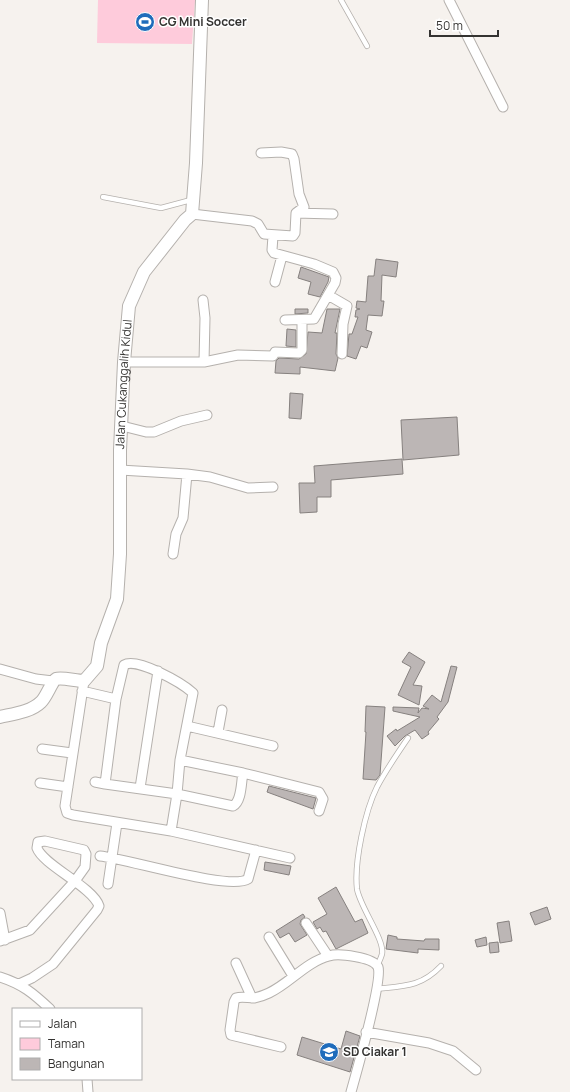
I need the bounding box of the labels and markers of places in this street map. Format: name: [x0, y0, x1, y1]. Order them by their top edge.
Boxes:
sports icon: CG Mini Soccer: [134, 11, 156, 33]
place label: CG Mini Soccer: [159, 13, 247, 30]
school or university icon: SD Ciakar 1: [318, 1041, 340, 1063]
place label: SD Ciakar 1: [343, 1043, 407, 1060]

